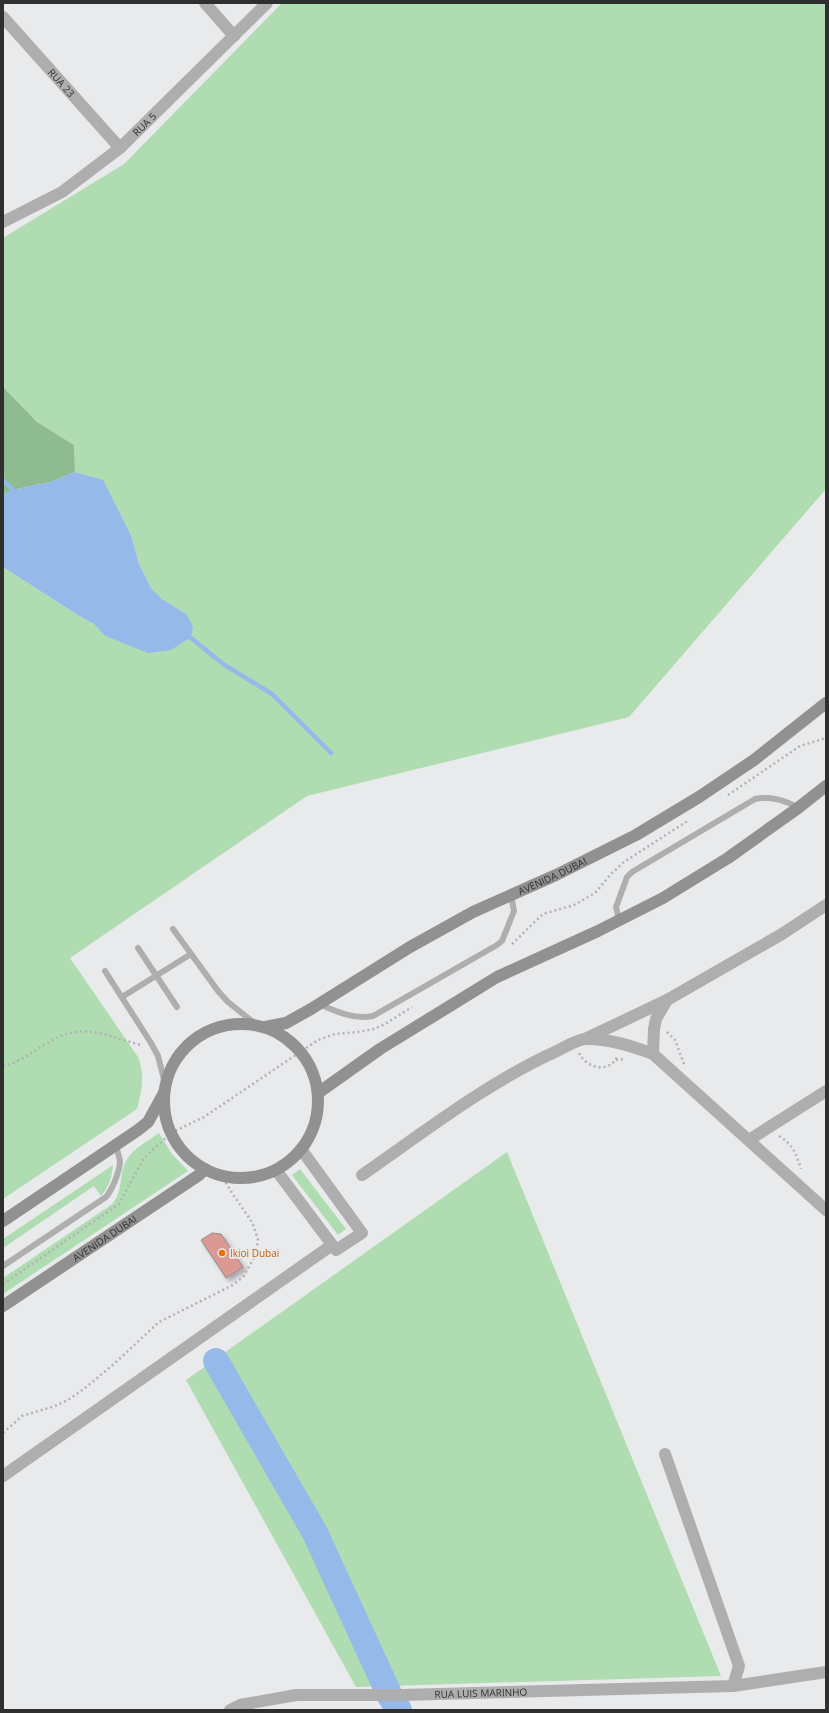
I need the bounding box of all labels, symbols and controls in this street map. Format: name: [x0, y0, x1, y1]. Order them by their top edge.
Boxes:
street label: RUA 23: [45, 65, 78, 100]
street label: RUA 5: [129, 109, 159, 139]
street label: AVENIDA DUBAI: [516, 854, 589, 898]
street label: AVENIDA DUBAI: [70, 1212, 139, 1265]
place label: Ikioi Dubai: [230, 1246, 279, 1260]
marker: Ikioi Dubai: [217, 1248, 227, 1258]
street label: RUA LUIS MARINHO: [434, 1685, 528, 1701]

